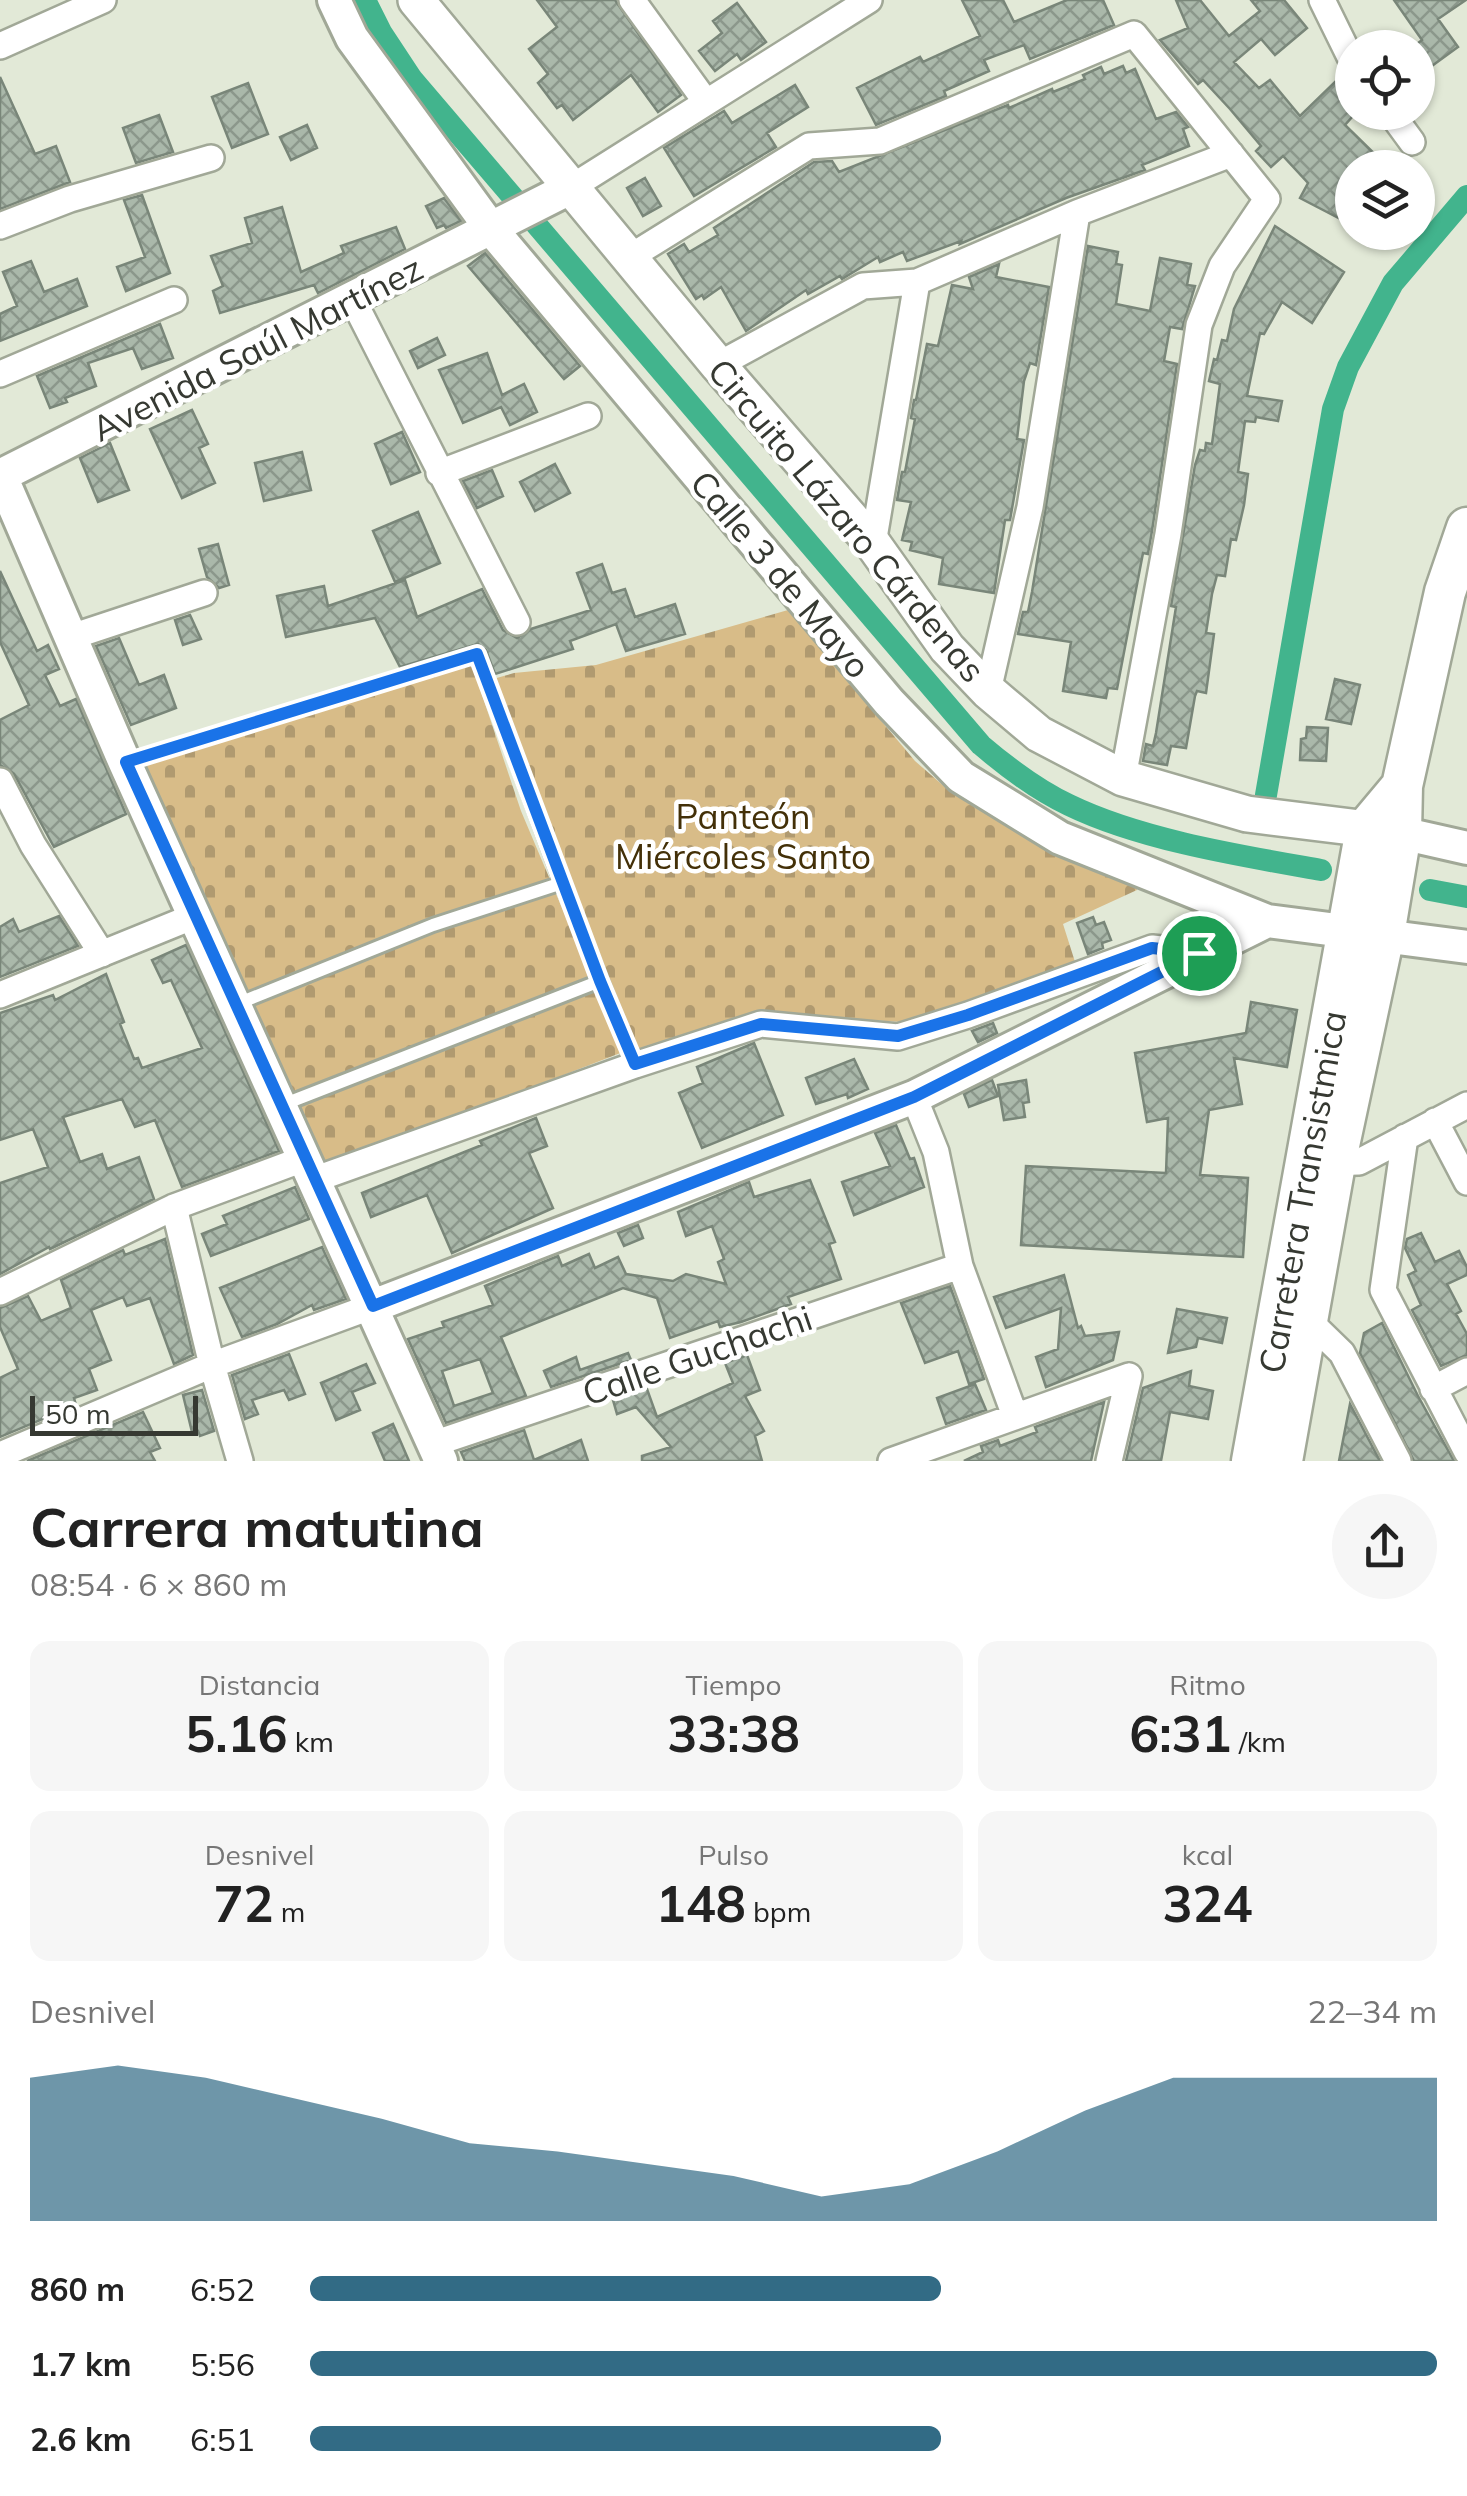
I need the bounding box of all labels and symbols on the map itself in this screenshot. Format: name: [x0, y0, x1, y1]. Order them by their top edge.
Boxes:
street label: Avenida Saúl Martínez: [84, 245, 430, 451]
street label: Circuito Lázaro Cárdenas: [699, 349, 995, 691]
street label: Calle 3 de Mayo: [681, 461, 881, 687]
park label: Panteón Miércoles Santo: [615, 794, 871, 878]
pin: [1157, 911, 1242, 996]
street label: Carretera Transistmica: [1248, 1007, 1356, 1377]
street label: Calle Guchachi: [576, 1295, 818, 1415]
scale bar: [30, 1391, 198, 1436]

